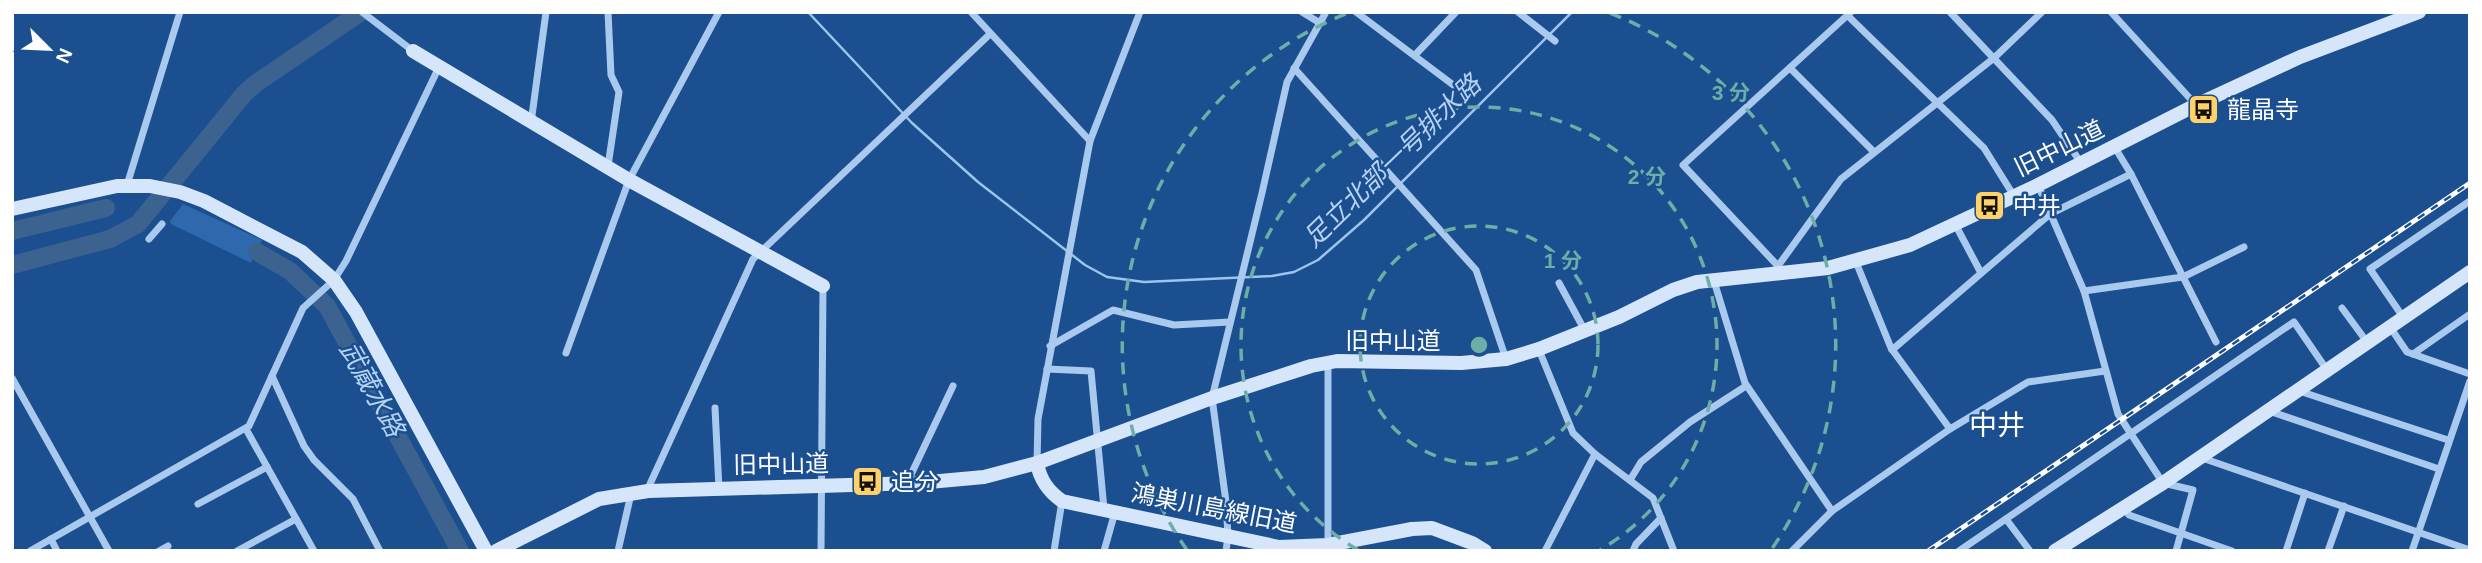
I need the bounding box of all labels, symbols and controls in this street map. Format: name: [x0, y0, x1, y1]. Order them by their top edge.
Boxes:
north arrow: [14, 14, 84, 84]
text: N: [52, 45, 76, 66]
water label: 足立北部一号排水路: [1297, 68, 1488, 253]
text: 3 分: [1712, 81, 1750, 104]
bus stop icon: 龍晶寺: [2187, 92, 2221, 126]
place label: 龍晶寺: [2227, 96, 2299, 123]
street label: 旧中山道: [2010, 115, 2108, 181]
text: 2 分: [1628, 165, 1666, 188]
bus stop icon: 中井: [1973, 188, 2007, 222]
place label: 中井: [2013, 192, 2061, 219]
text: 1 分: [1544, 249, 1582, 272]
street label: 旧中山道: [1345, 327, 1441, 354]
centre of rings: [1467, 333, 1491, 357]
water label: 武蔵水路: [334, 336, 411, 443]
district label: 中井: [1969, 410, 2025, 441]
street label: 旧中山道: [733, 450, 829, 478]
bus stop icon: 追分: [851, 464, 885, 498]
place label: 追分: [891, 468, 939, 495]
street label: 鴻巣川島線旧道: [1129, 479, 1299, 537]

